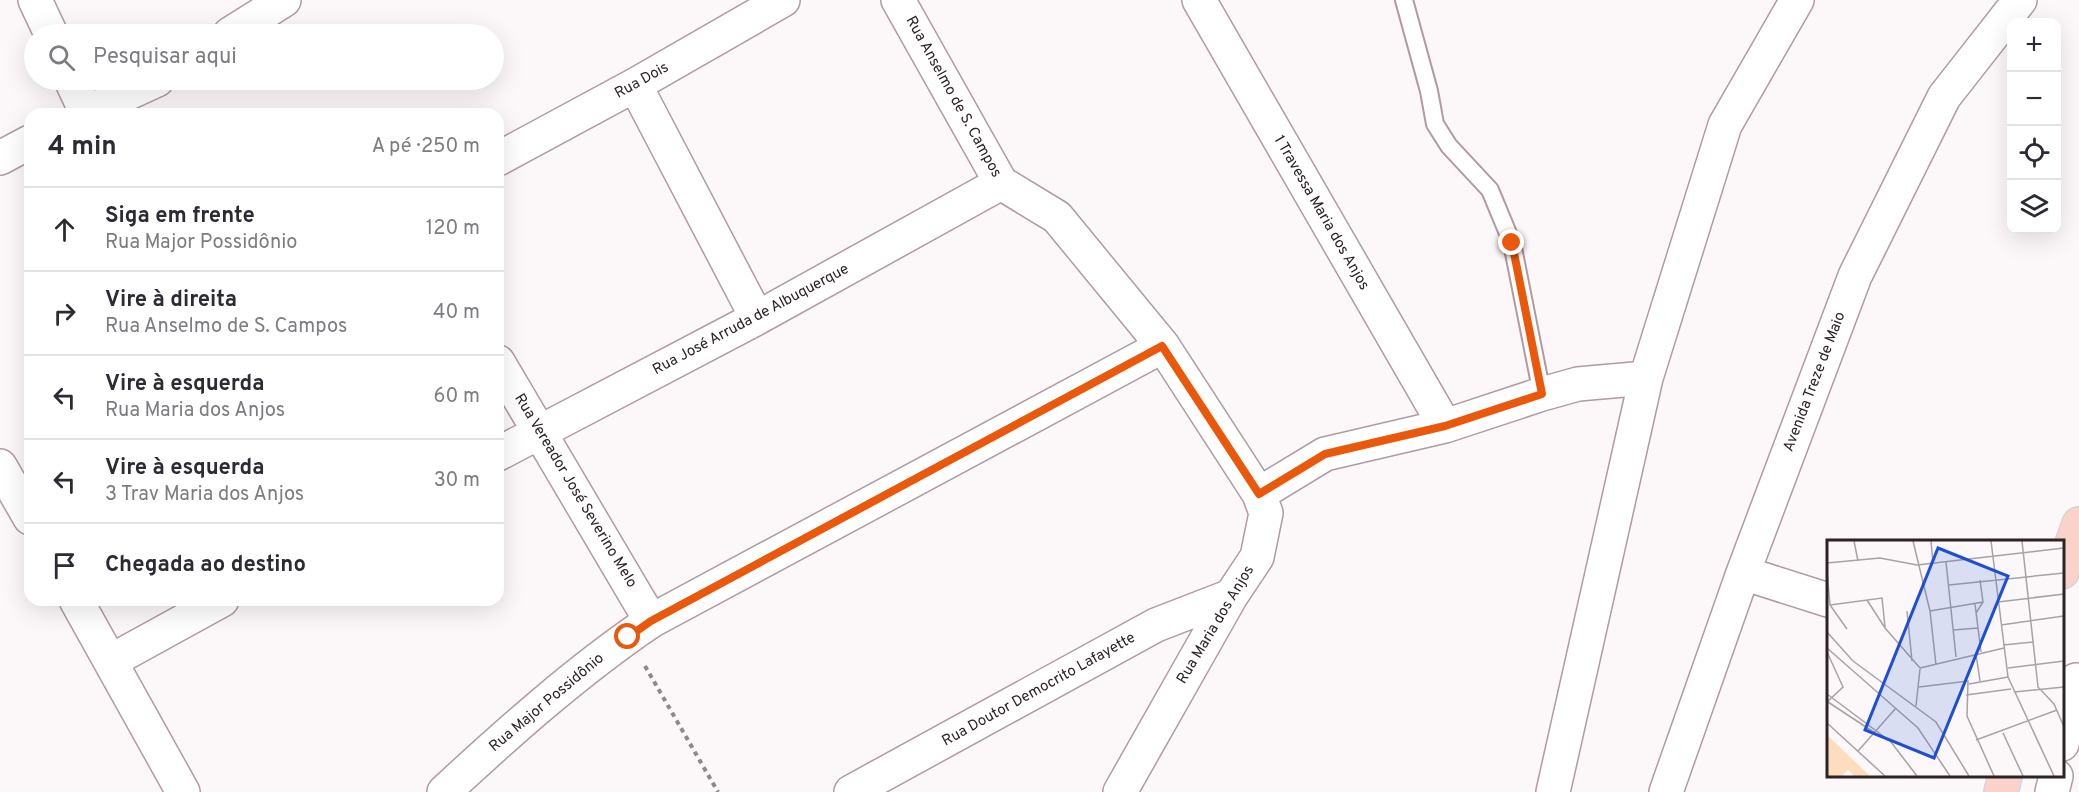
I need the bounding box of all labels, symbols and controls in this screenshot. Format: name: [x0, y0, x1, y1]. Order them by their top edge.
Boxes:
street label: Rua Anselmo de S. Campos: [901, 13, 1005, 181]
map controls: [2007, 18, 2061, 234]
button: +: [2007, 18, 2061, 72]
search box: [24, 24, 504, 90]
icon: search: [45, 41, 78, 74]
text: Pesquisar aqui: [93, 44, 237, 71]
street label: Rua Dois: [612, 58, 672, 104]
button: −: [2007, 72, 2061, 126]
button: locate: [2007, 126, 2061, 180]
text: 4 min: [48, 131, 117, 164]
street label: 1 Travessa Maria dos Anjos: [1269, 132, 1373, 294]
text: A pé · 250 m: [372, 134, 480, 160]
button: layers: [2007, 180, 2061, 234]
text: Siga em frente: [105, 203, 255, 230]
icon: ahead: [48, 213, 81, 246]
text: 120 m: [426, 216, 480, 242]
route end: [1498, 229, 1524, 255]
text: Rua Major Possidônio: [105, 230, 297, 256]
street label: Rua José Arruda de Albuquerque: [650, 260, 852, 380]
text: Vire à direita: [105, 287, 237, 314]
icon: right: [48, 297, 81, 330]
text: 40 m: [433, 300, 480, 326]
street label: Avenida Treze de Maio: [1780, 309, 1850, 455]
text: Rua Anselmo de S. Campos: [105, 314, 347, 340]
text: Vire à esquerda: [105, 371, 264, 398]
icon: left: [48, 381, 81, 414]
text: 60 m: [434, 384, 480, 410]
street label: Rua Vereador José Severino Melo: [509, 390, 641, 592]
text: Rua Maria dos Anjos: [105, 398, 285, 424]
text: Vire à esquerda: [105, 455, 264, 482]
icon: left: [48, 465, 81, 498]
text: 30 m: [434, 468, 480, 494]
text: 3 Trav Maria dos Anjos: [105, 482, 304, 508]
inset map: [1827, 540, 2064, 777]
icon: arrive: [48, 549, 81, 582]
text: Chegada ao destino: [105, 552, 306, 579]
street label: Rua Maria dos Anjos: [1173, 562, 1259, 688]
route start: [614, 623, 640, 649]
street label: Rua Doutor Democrito Lafayette: [939, 629, 1139, 751]
street label: Rua Major Possidônio: [486, 649, 608, 757]

